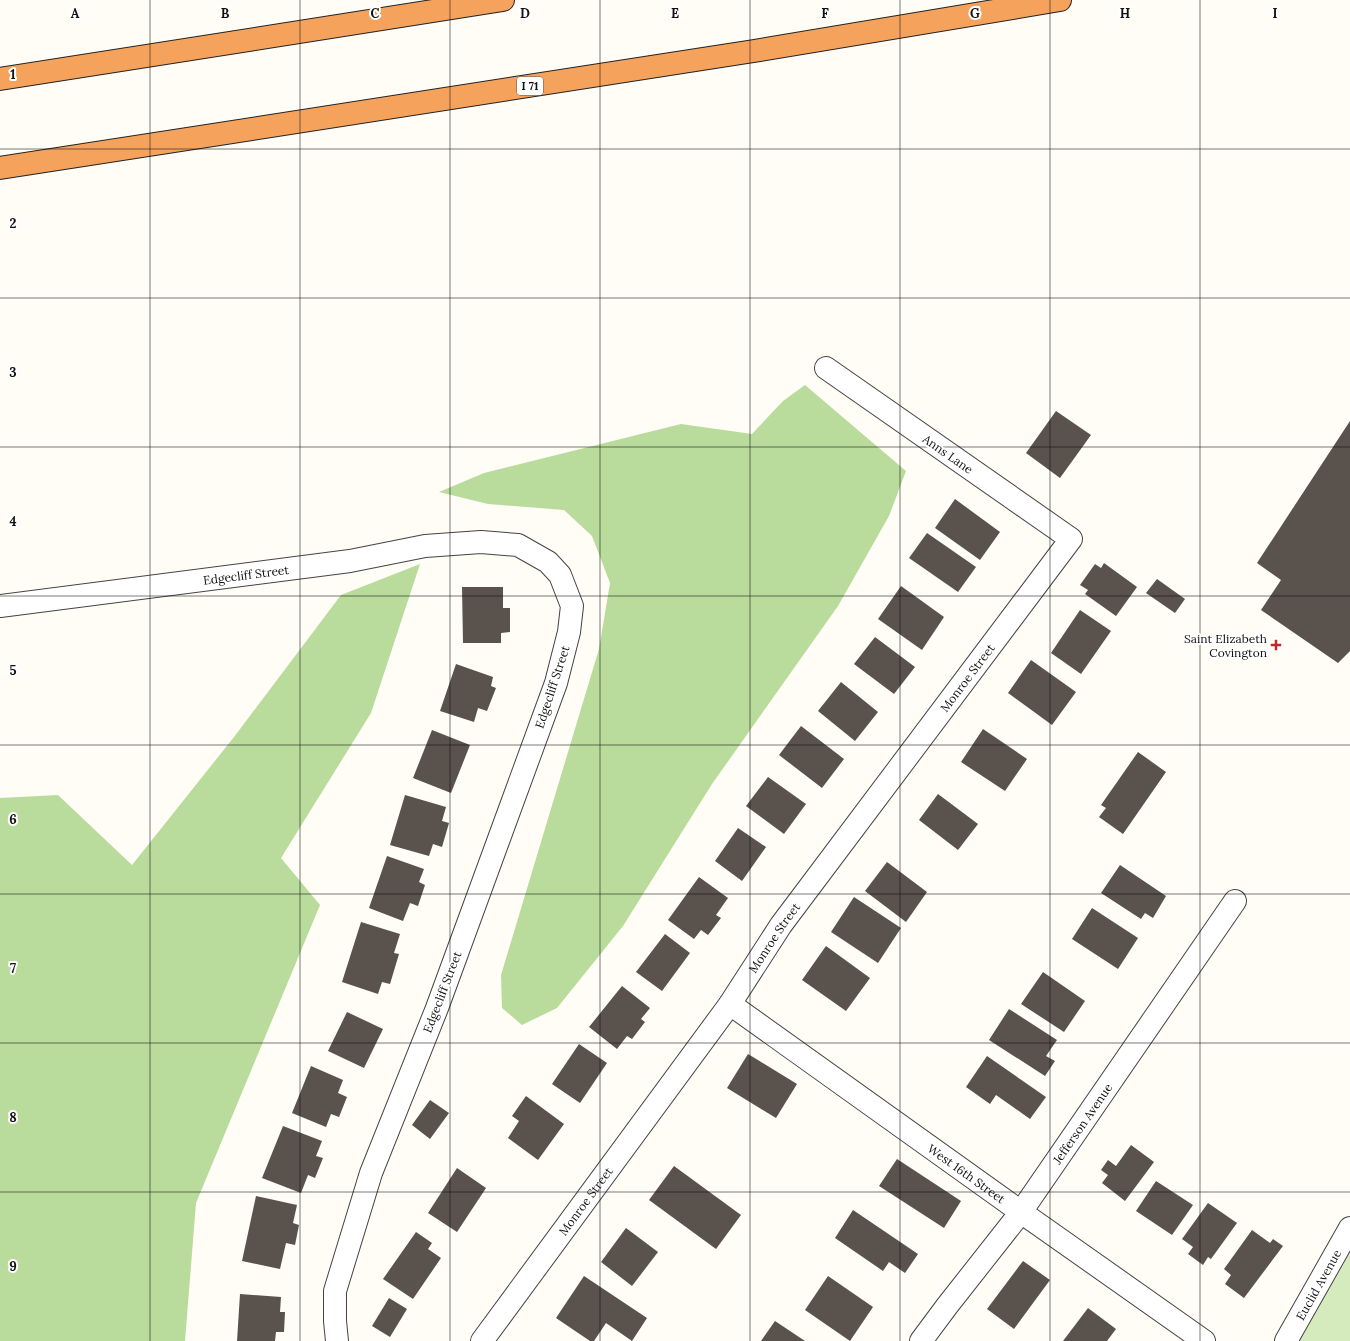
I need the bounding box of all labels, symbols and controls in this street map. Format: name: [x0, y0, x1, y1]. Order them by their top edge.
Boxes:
text: A: [71, 5, 80, 22]
text: B: [221, 5, 230, 22]
text: C: [371, 5, 380, 22]
text: D: [520, 5, 530, 22]
text: E: [671, 5, 679, 22]
text: F: [821, 5, 829, 22]
text: G: [970, 5, 980, 22]
text: H: [1120, 5, 1130, 22]
text: I: [1272, 5, 1278, 22]
text: 1: [10, 66, 16, 83]
road number: I 71: [517, 77, 543, 95]
text: 2: [10, 215, 17, 232]
text: 3: [9, 364, 17, 381]
street label: Anns Lane: [919, 431, 976, 477]
text: 4: [9, 513, 17, 530]
street label: Edgecliff Street: [202, 561, 290, 587]
place label: Saint Elizabeth Covington: [1184, 631, 1267, 660]
marker: Saint Elizabeth Covington: [1270, 639, 1282, 651]
street label: Monroe Street: [937, 640, 998, 714]
street label: Edgecliff Street: [532, 643, 573, 730]
text: 5: [9, 662, 17, 679]
text: 6: [9, 811, 17, 828]
street label: Monroe Street: [745, 899, 803, 975]
street label: Edgecliff Street: [420, 949, 465, 1035]
text: 7: [10, 960, 16, 977]
street label: Jefferson Avenue: [1049, 1080, 1115, 1167]
text: 8: [9, 1109, 17, 1126]
street label: West 16th Street: [925, 1140, 1009, 1206]
street label: Monroe Street: [555, 1163, 615, 1238]
street label: Euclid Avenue: [1292, 1246, 1344, 1322]
text: 9: [9, 1258, 17, 1275]

